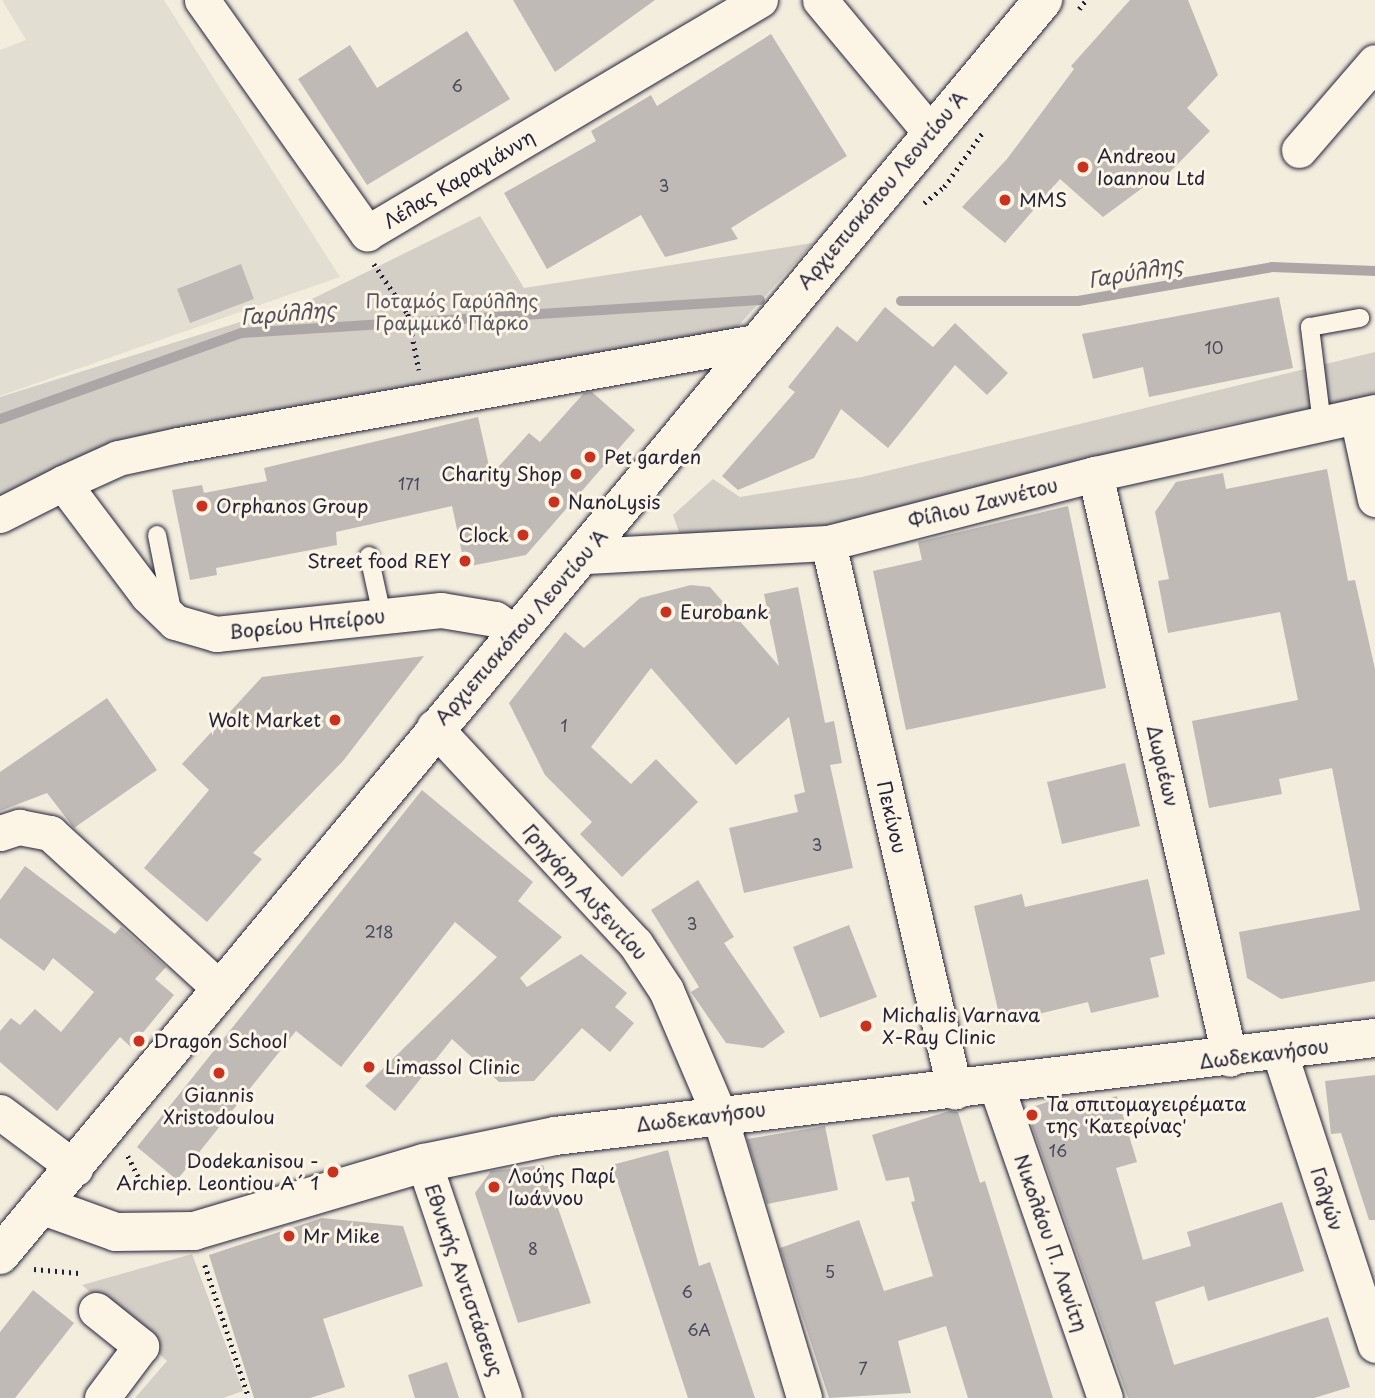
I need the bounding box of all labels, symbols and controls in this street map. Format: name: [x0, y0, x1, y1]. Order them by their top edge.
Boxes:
house number: 6: [451, 75, 463, 95]
street label: Αρχιεπισκόπου Λεοντίου Α΄: [793, 86, 971, 294]
street label: Λέλας Καραγιάννη: [379, 125, 539, 233]
place label: Andreou Ioannou Ltd: [1097, 145, 1205, 189]
marker: Andreou Ioannou Ltd: [1075, 159, 1091, 175]
house number: 3: [659, 175, 669, 195]
place label: MMS: [1019, 189, 1067, 211]
marker: MMS: [997, 192, 1013, 208]
water label: Γαρύλλης: [1085, 250, 1185, 292]
park label: Ποταμός Γαρύλλης Γραμμικό Πάρκο: [365, 290, 539, 334]
water label: Γαρύλλης: [239, 295, 337, 329]
house number: 10: [1205, 337, 1223, 357]
place label: Pet garden: [604, 446, 701, 468]
marker: Pet garden: [582, 449, 598, 465]
place label: Charity Shop: [441, 463, 562, 485]
marker: Charity Shop: [568, 466, 584, 482]
house number: 171: [398, 473, 420, 493]
street label: Φίλιου Ζαννέτου: [906, 473, 1060, 533]
place label: NanoLysis: [568, 491, 660, 513]
marker: NanoLysis: [546, 494, 562, 510]
place label: Orphanos Group: [216, 495, 369, 517]
marker: Orphanos Group: [194, 498, 210, 514]
place label: Clock: [459, 524, 509, 546]
street label: Αρχιεπισκόπου Λεοντίου Α΄: [430, 525, 612, 729]
marker: Clock: [515, 527, 531, 543]
place label: Street food REY: [305, 550, 451, 572]
marker: Street food REY: [457, 553, 473, 569]
place label: Eurobank: [680, 601, 769, 623]
street label: Βορείου Ηπείρου: [228, 604, 386, 644]
marker: Eurobank: [658, 604, 674, 620]
place label: Wolt Market: [206, 709, 321, 731]
marker: Wolt Market: [327, 712, 343, 728]
house number: 1: [560, 715, 568, 735]
street label: Δωριέων: [1143, 723, 1183, 809]
street label: Πεκίνου: [873, 779, 911, 855]
street label: Γρηγόρη Αυξεντίου: [518, 819, 652, 965]
house number: 3: [812, 834, 822, 854]
house number: 3: [687, 913, 697, 933]
house number: 218: [364, 921, 394, 941]
place label: Michalis Varnava X-Ray Clinic: [882, 1004, 1040, 1048]
marker: Michalis Varnava X-Ray Clinic: [856, 1016, 876, 1036]
place label: Dragon School: [153, 1030, 288, 1052]
marker: Dragon School: [131, 1033, 147, 1049]
street label: Δωδεκανήσου: [1198, 1035, 1330, 1073]
place label: Limassol Clinic: [385, 1056, 520, 1078]
marker: Limassol Clinic: [359, 1057, 379, 1077]
marker: Giannis Xristodoulou: [211, 1065, 227, 1081]
place label: Giannis Xristodoulou: [163, 1084, 275, 1128]
place label: Τα σπιτομαγειρέματα της 'Κατερίνας': [1046, 1093, 1246, 1137]
street label: Δωδεκανήσου: [635, 1098, 767, 1136]
marker: Τα σπιτομαγειρέματα της 'Κατερίνας': [1024, 1107, 1040, 1123]
house number: 16: [1049, 1140, 1067, 1160]
place label: Dodekanisou - Archiep. Leontiou A´ 1: [117, 1150, 319, 1194]
street label: Νικολάου Π. Λανίτη: [1010, 1151, 1092, 1335]
marker: Dodekanisou - Archiep. Leontiou A´ 1: [325, 1164, 341, 1180]
street label: Γολγών: [1306, 1164, 1348, 1234]
place label: Λούης Παρί Ιωάννου: [508, 1165, 616, 1209]
marker: Λούης Παρί Ιωάννου: [486, 1179, 502, 1195]
street label: Εθνικής Αντιστάσεως: [420, 1181, 508, 1379]
place label: Mr Mike: [303, 1225, 380, 1247]
marker: Mr Mike: [281, 1228, 297, 1244]
house number: 8: [528, 1238, 538, 1258]
house number: 5: [825, 1261, 835, 1281]
house number: 6: [681, 1281, 693, 1301]
house number: 6A: [687, 1319, 711, 1339]
house number: 7: [858, 1358, 868, 1378]

